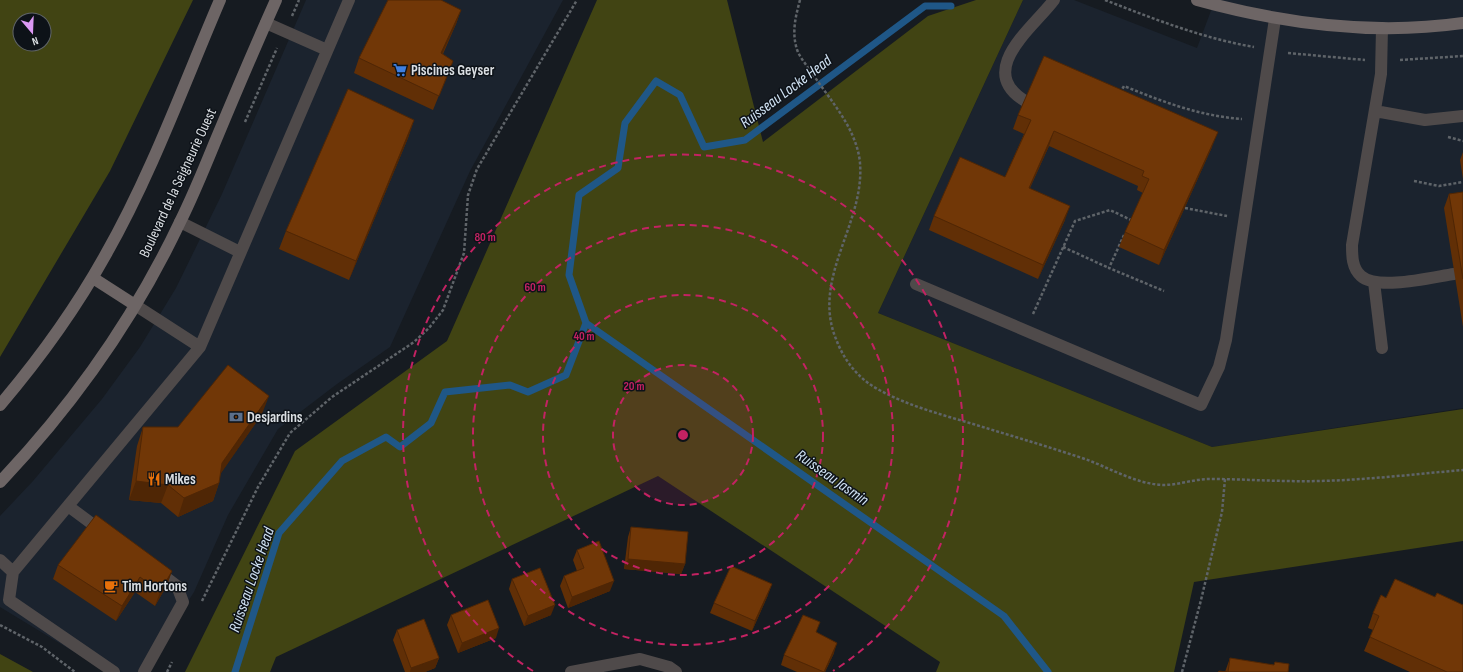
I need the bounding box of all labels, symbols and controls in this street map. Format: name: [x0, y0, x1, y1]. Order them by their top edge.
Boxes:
north arrow: [12, 12, 52, 52]
text: N: [30, 34, 40, 48]
water label: Ruisseau Locke Head: [736, 51, 836, 133]
place label: Piscines Geyser: [411, 61, 495, 80]
supermarket icon: Piscines Geyser: [392, 62, 408, 78]
street label: Boulevard de la Seigneurie Ouest: [135, 105, 221, 261]
text: 80 m: [474, 230, 496, 245]
text: 60 m: [524, 280, 546, 295]
text: 40 m: [573, 329, 595, 344]
text: 20 m: [624, 379, 644, 394]
place label: Desjardins: [247, 408, 303, 427]
bank icon: Desjardins: [228, 409, 244, 425]
centre of rings: [676, 428, 690, 442]
water label: Ruisseau Jasmin: [792, 446, 872, 510]
place label: Mikes: [165, 470, 196, 489]
restaurant icon: Mikes: [146, 471, 162, 487]
water label: Ruisseau Locke Head: [225, 525, 279, 635]
place label: Tim Hortons: [122, 577, 187, 596]
cafe icon: Tim Hortons: [103, 578, 119, 594]

